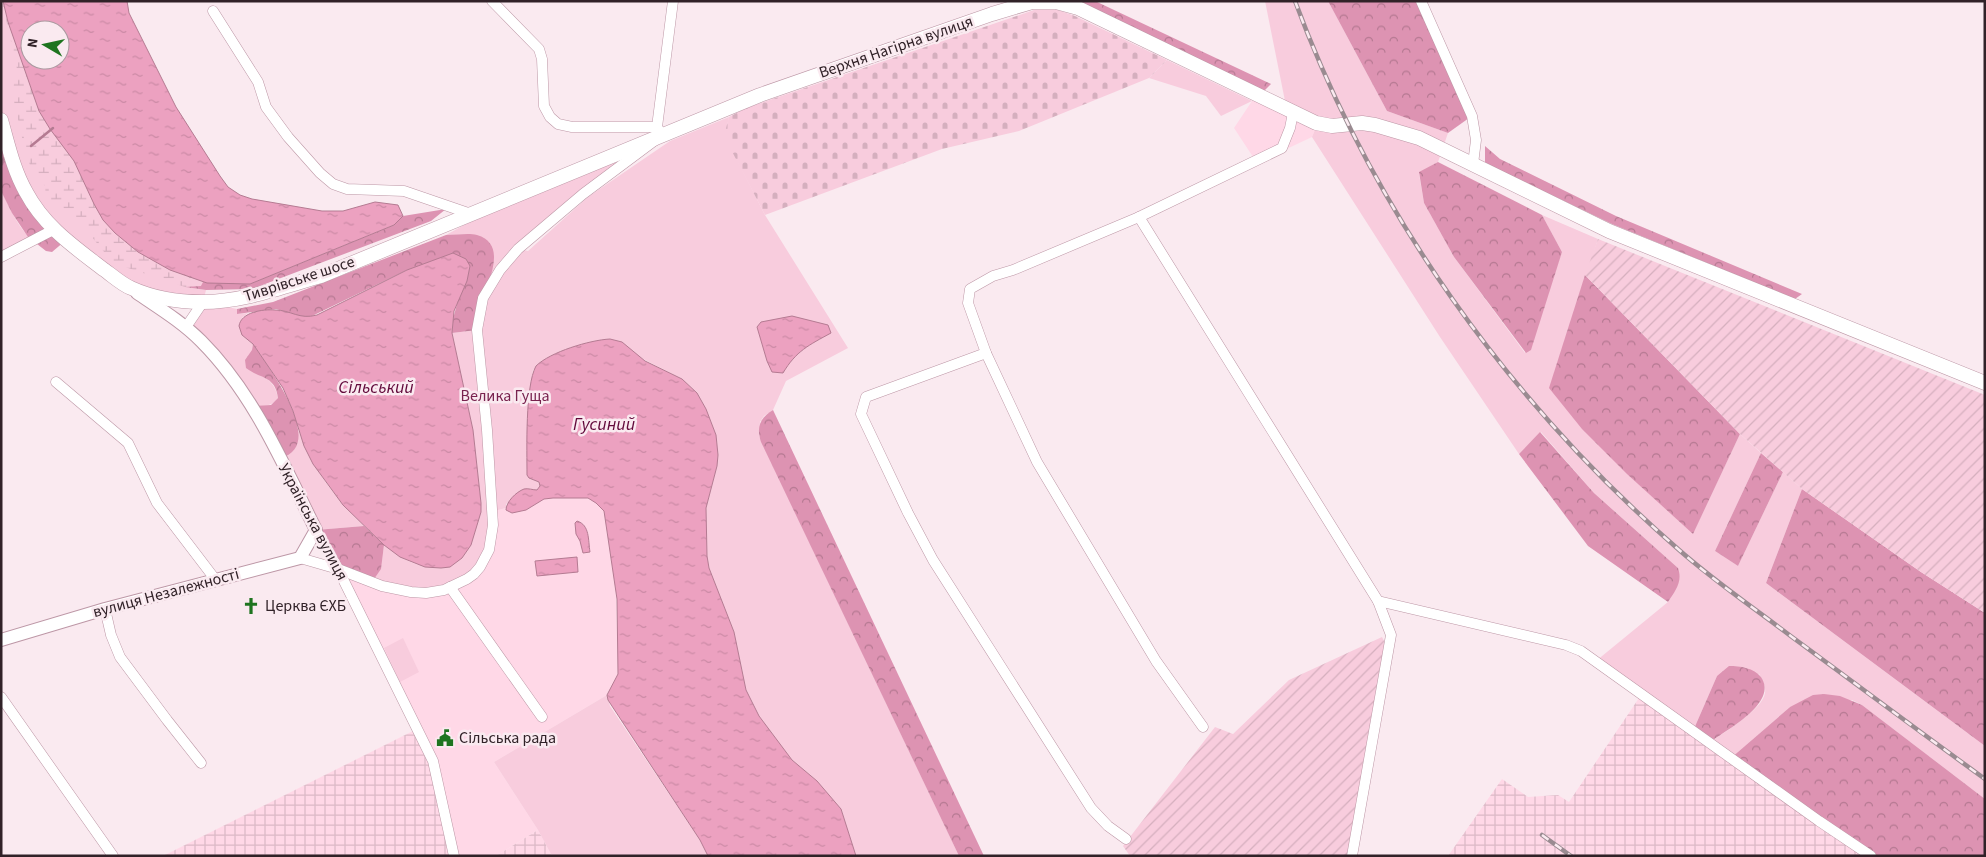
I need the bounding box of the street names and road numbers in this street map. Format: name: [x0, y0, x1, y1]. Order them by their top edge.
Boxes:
street label: Верхня Нагірна вулиця: [816, 10, 976, 84]
street label: Тиврівське шосе: [241, 251, 357, 307]
street label: Українська вулиця: [273, 460, 353, 584]
street label: вулиця Незалежності: [90, 563, 242, 623]

